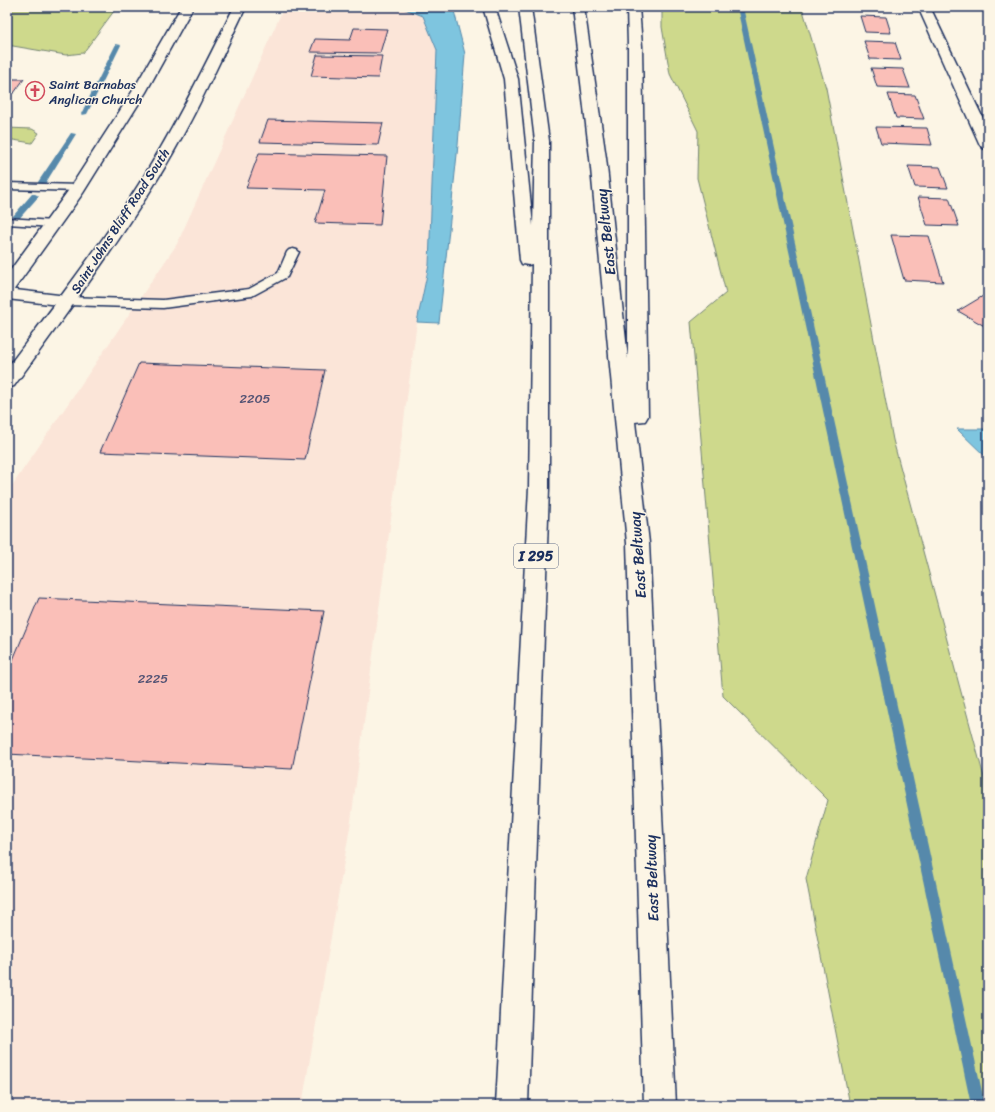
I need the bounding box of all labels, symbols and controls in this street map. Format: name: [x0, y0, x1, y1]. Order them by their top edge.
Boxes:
place label: Saint Barnabas Anglican Church: [48, 73, 143, 111]
church icon: Saint Barnabas Anglican Church: [24, 80, 46, 102]
street label: Saint Johns Bluff Road South: [64, 144, 176, 298]
street label: East Beltway: [589, 187, 623, 277]
house number: 2205: [239, 387, 271, 410]
street label: East Beltway: [622, 510, 654, 599]
road number: I 295: [514, 544, 558, 568]
house number: 2225: [138, 667, 168, 690]
street label: East Beltway: [637, 834, 667, 922]

